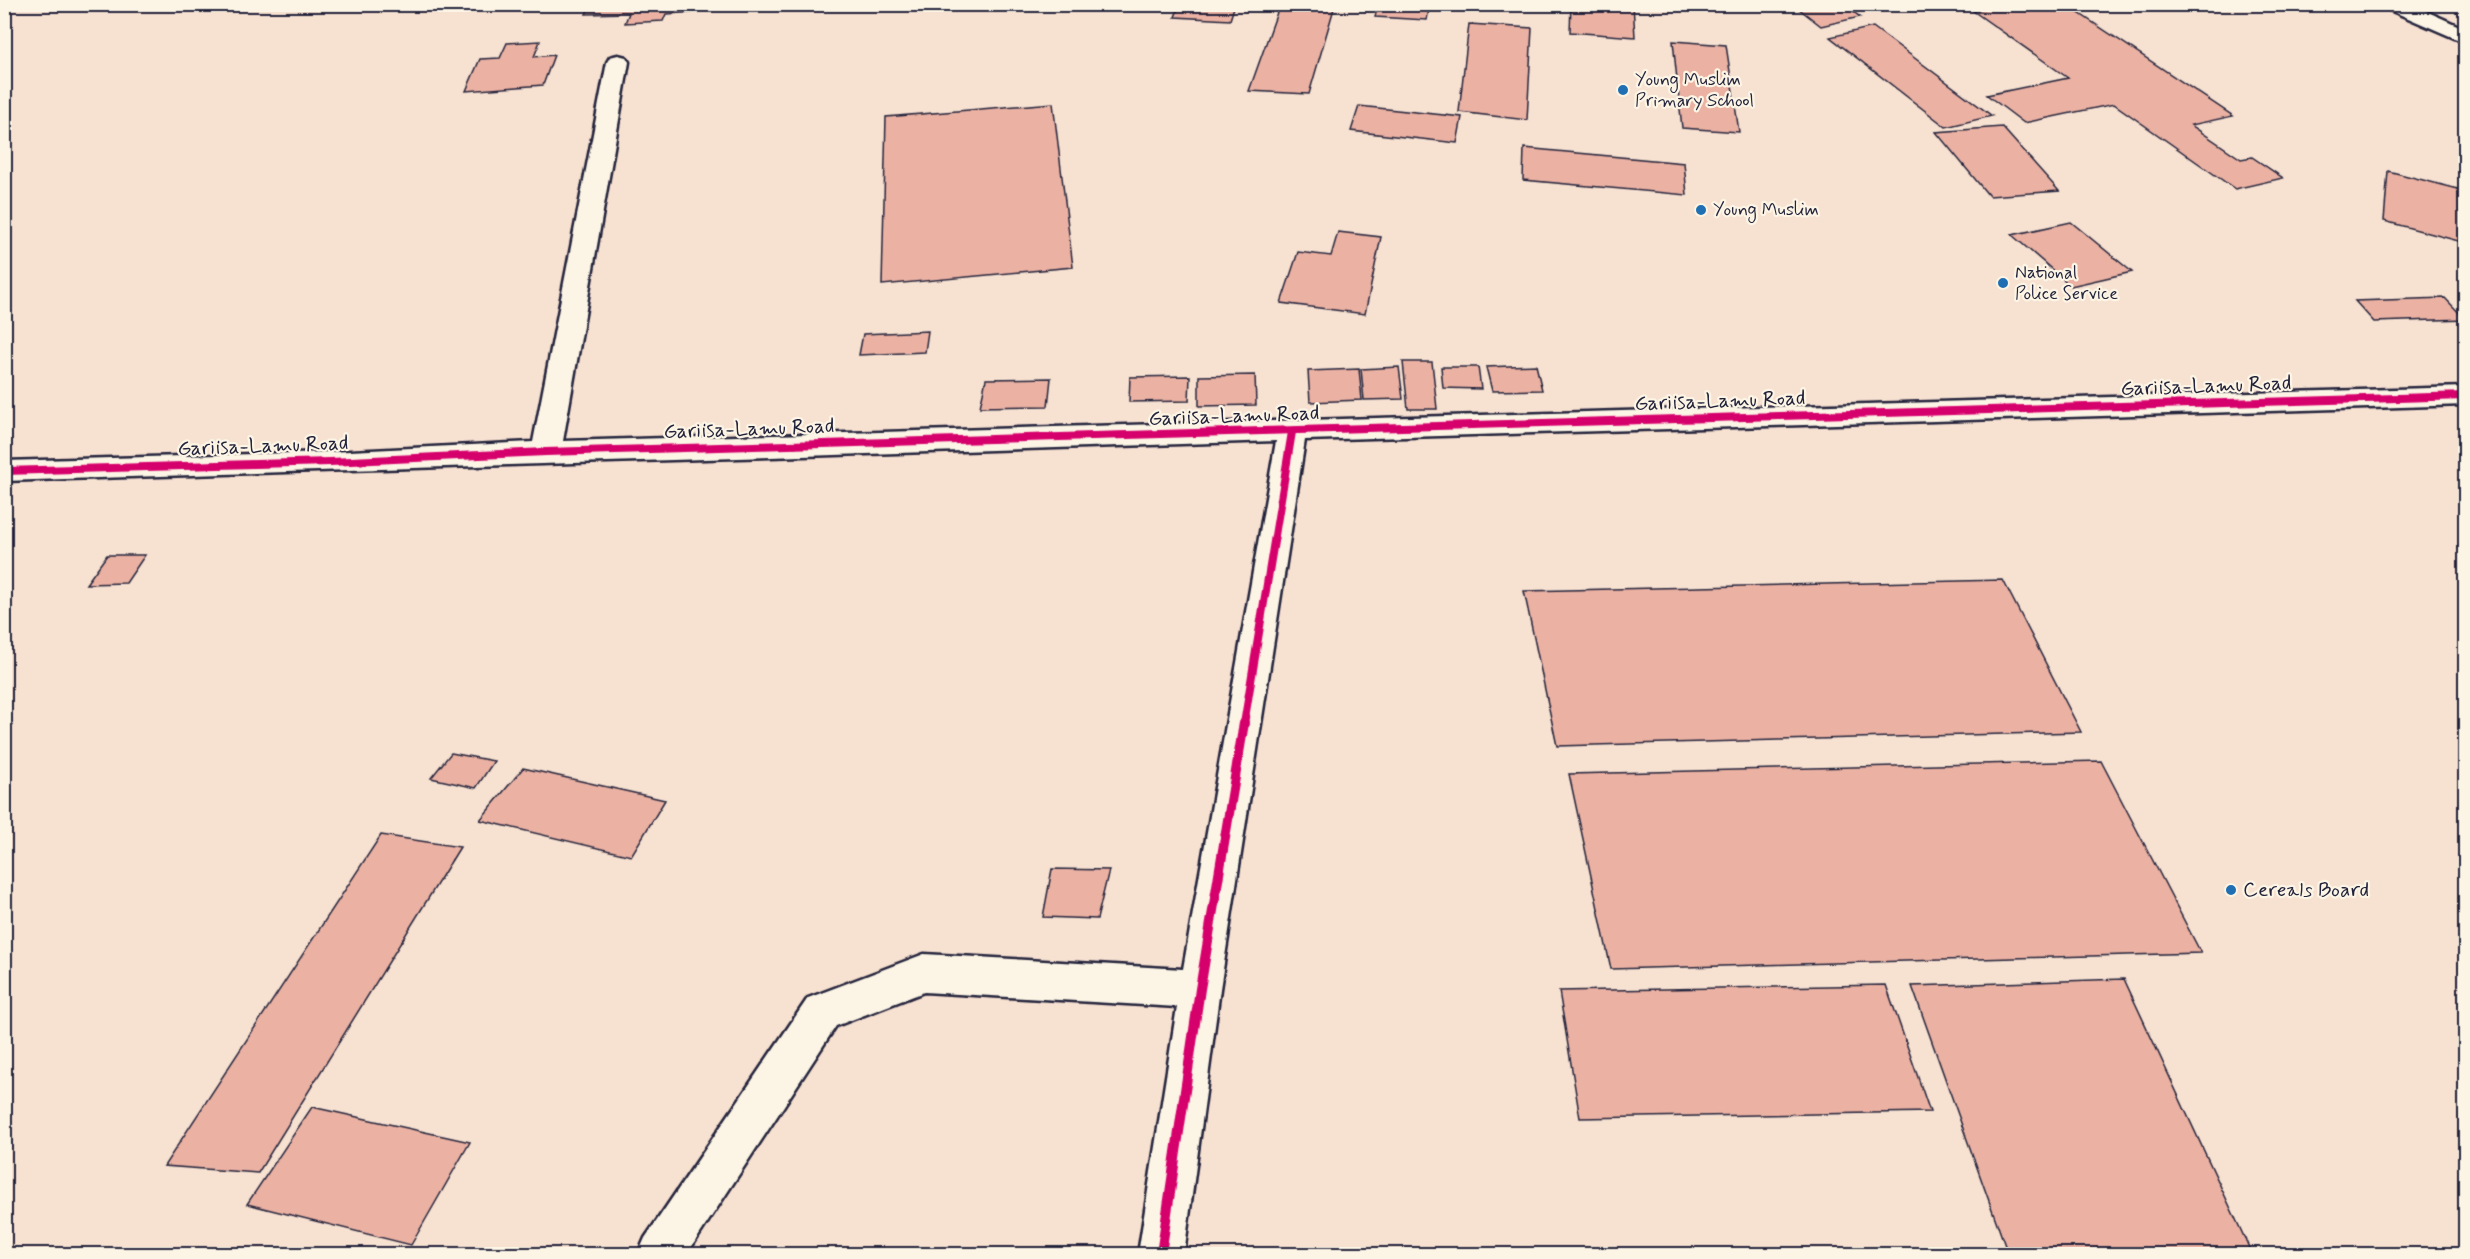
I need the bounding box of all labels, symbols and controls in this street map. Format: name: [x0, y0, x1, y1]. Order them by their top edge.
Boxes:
place label: Young Muslim Primary School: [1635, 68, 1754, 113]
marker: Young Muslim Primary School: [1616, 83, 1630, 97]
place label: Young Muslim: [1713, 198, 1819, 223]
marker: Young Muslim: [1694, 203, 1708, 217]
place label: National Police Service: [2015, 261, 2118, 306]
marker: National Police Service: [1996, 276, 2010, 290]
street label: Gariisa-Lamu Road: [2120, 369, 2292, 403]
street label: Gariisa-Lamu Road: [1634, 384, 1806, 418]
street label: Gariisa-Lamu Road: [1148, 399, 1320, 433]
street label: Gariisa-Lamu Road: [663, 412, 835, 446]
street label: Gariisa-Lamu Road: [177, 429, 349, 463]
place label: Cereals Board: [2243, 876, 2369, 904]
marker: Cereals Board: [2224, 883, 2238, 897]

